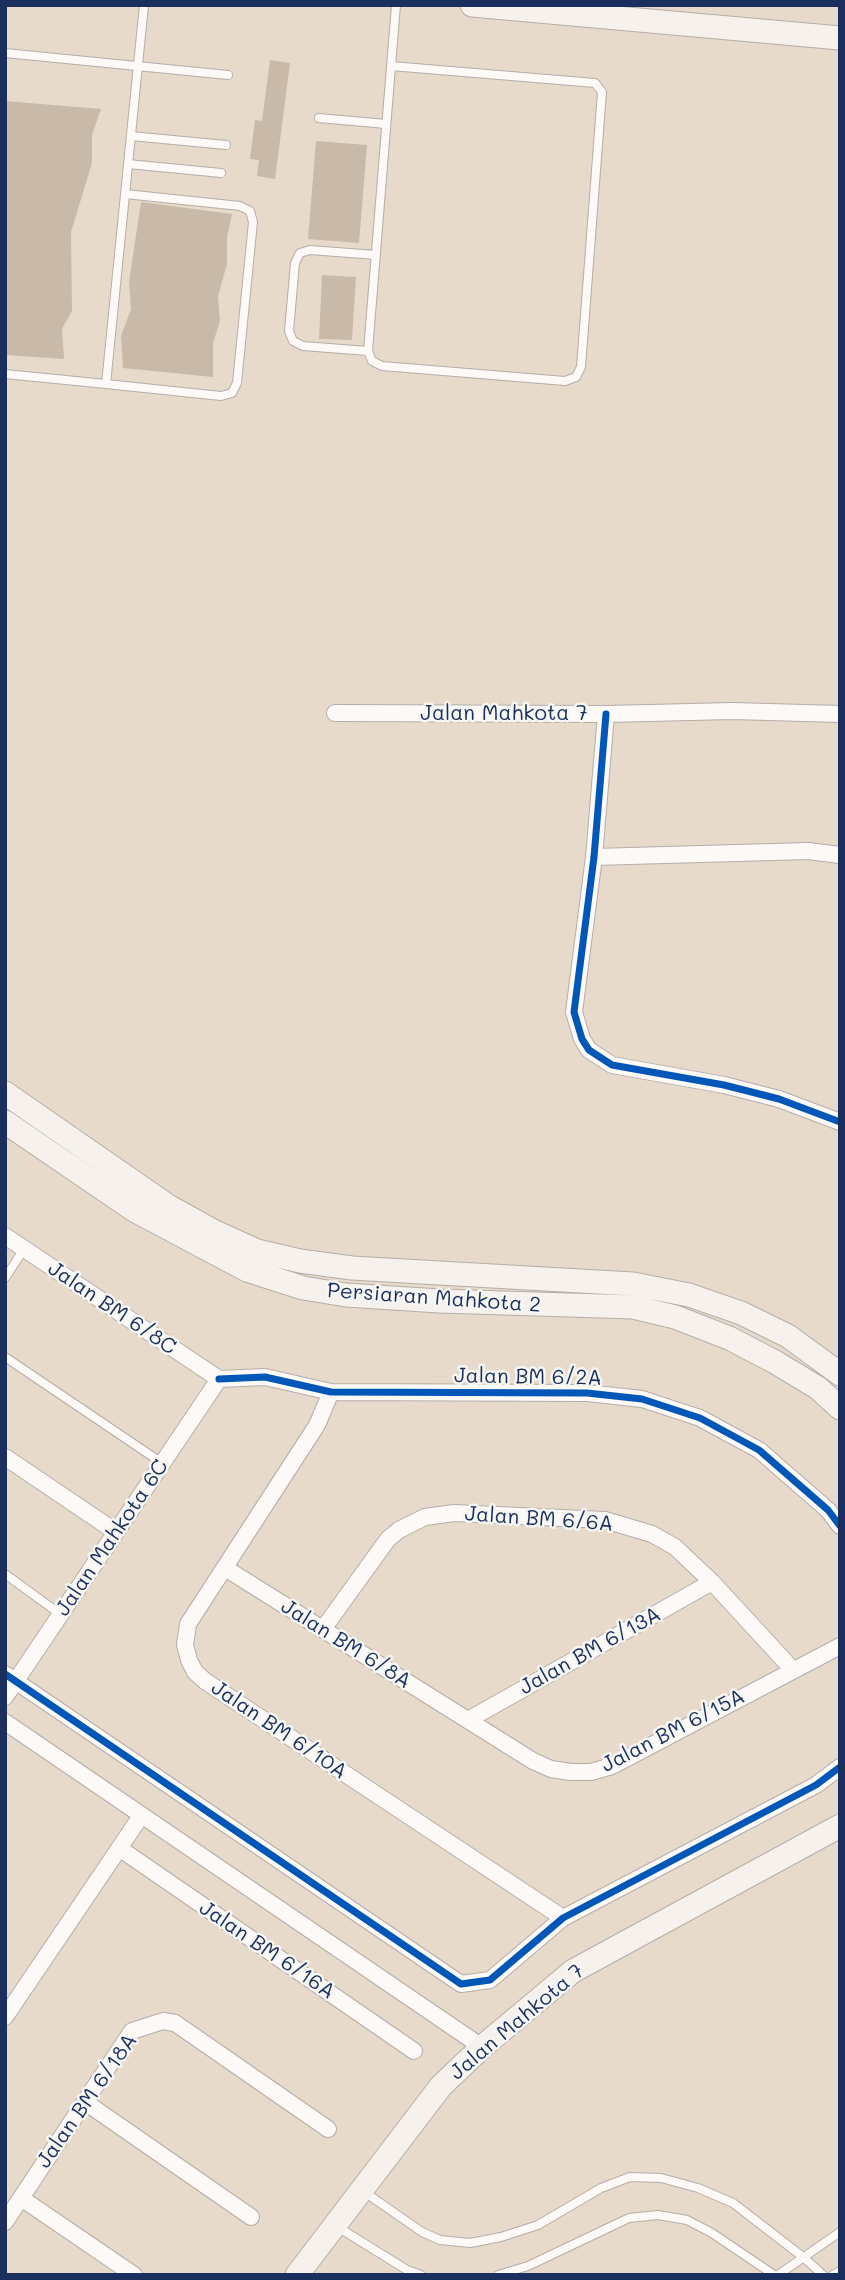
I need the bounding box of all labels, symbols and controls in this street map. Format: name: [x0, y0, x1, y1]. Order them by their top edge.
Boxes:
street label: Jalan Mahkota 7: [420, 701, 588, 727]
street label: Jalan BM 6/8C: [43, 1256, 181, 1360]
street label: Persiaran Mahkota 2: [326, 1278, 542, 1318]
street label: Jalan BM 6/2A: [454, 1363, 602, 1391]
street label: Jalan Mahkota 6C: [50, 1455, 174, 1621]
street label: Jalan BM 6/6A: [464, 1501, 614, 1537]
street label: Jalan BM 6/8A: [276, 1594, 416, 1694]
street label: Jalan BM 6/13A: [515, 1602, 665, 1700]
street label: Jalan BM 6/10A: [206, 1675, 352, 1785]
street label: Jalan BM 6/15A: [597, 1684, 749, 1778]
street label: Jalan BM 6/16A: [194, 1895, 340, 2005]
street label: Jalan Mahkota 7: [445, 1959, 589, 2085]
street label: Jalan BM 6/18A: [31, 2029, 143, 2173]

